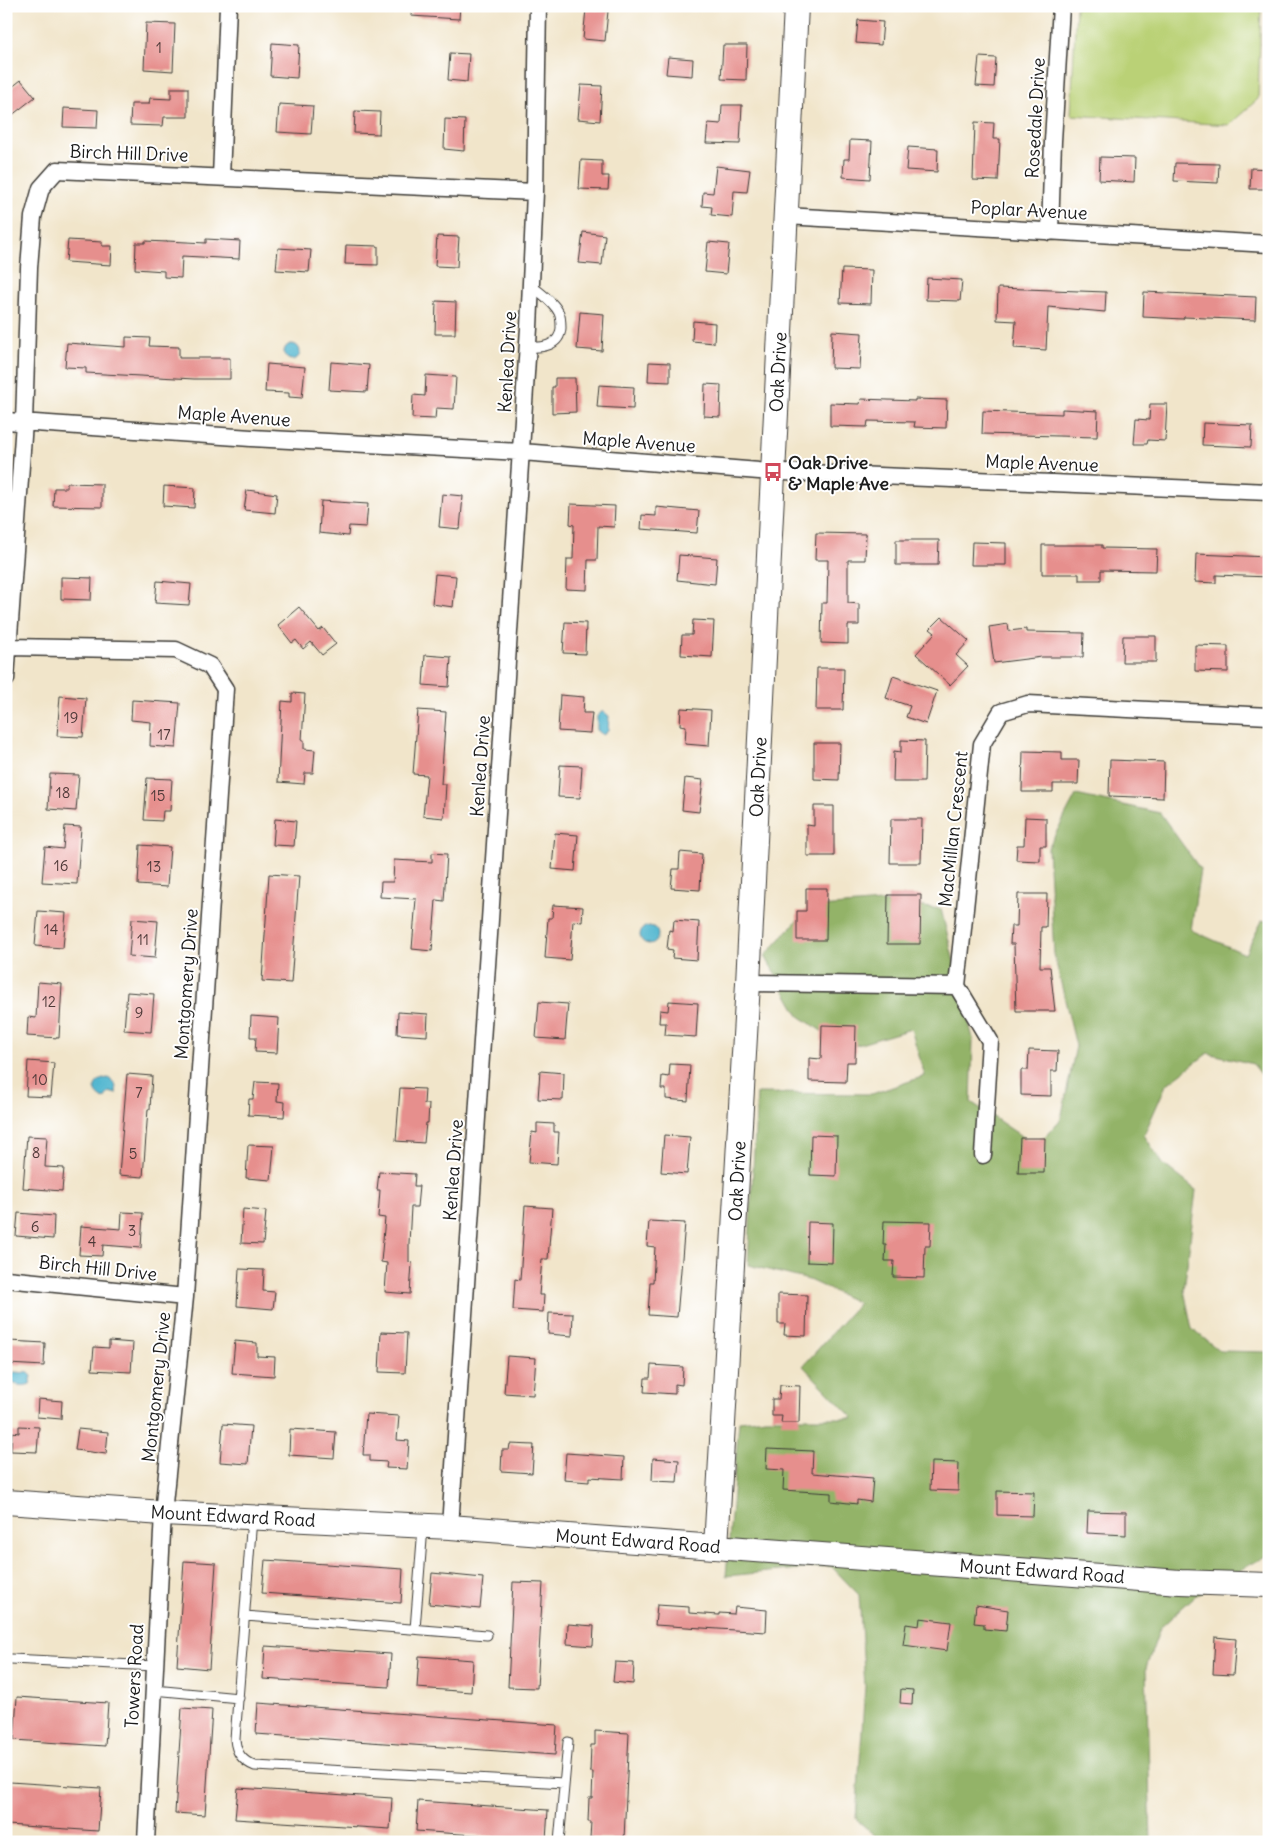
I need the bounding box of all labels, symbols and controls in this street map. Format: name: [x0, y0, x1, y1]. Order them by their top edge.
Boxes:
house number: 1: [156, 38, 162, 57]
street label: Rosedale Drive: [1020, 57, 1050, 179]
street label: Birch Hill Drive: [69, 139, 189, 167]
street label: Poplar Avenue: [970, 195, 1088, 225]
street label: Kenlea Drive: [493, 311, 521, 413]
street label: Oak Drive: [764, 331, 792, 413]
street label: Maple Avenue: [177, 401, 291, 431]
street label: Maple Avenue: [582, 427, 696, 457]
street label: Maple Avenue: [985, 450, 1099, 476]
place label: Oak Drive & Maple Ave: [788, 451, 889, 495]
bus stop icon: Oak Drive & Maple Ave: [762, 461, 784, 483]
house number: 19: [64, 708, 78, 727]
street label: Kenlea Drive: [465, 714, 495, 818]
house number: 17: [157, 725, 171, 744]
street label: Oak Drive: [744, 736, 772, 818]
street label: MacMillan Crescent: [933, 750, 973, 908]
house number: 18: [56, 783, 70, 802]
house number: 15: [151, 786, 165, 805]
house number: 16: [54, 856, 68, 875]
house number: 13: [147, 857, 161, 876]
street label: Montgomery Drive: [169, 908, 203, 1060]
house number: 14: [44, 920, 59, 939]
house number: 11: [137, 930, 149, 949]
house number: 12: [42, 992, 56, 1011]
house number: 9: [135, 1003, 143, 1022]
house number: 10: [32, 1070, 48, 1089]
house number: 7: [135, 1083, 143, 1102]
street label: Kenlea Drive: [438, 1118, 468, 1222]
street label: Oak Drive: [723, 1140, 751, 1222]
house number: 8: [32, 1143, 40, 1162]
house number: 5: [129, 1144, 137, 1163]
house number: 6: [31, 1217, 39, 1236]
house number: 3: [128, 1221, 136, 1240]
house number: 4: [88, 1232, 97, 1251]
street label: Birch Hill Drive: [38, 1250, 158, 1286]
street label: Montgomery Drive: [137, 1311, 175, 1463]
street label: Mount Edward Road: [150, 1500, 317, 1532]
street label: Mount Edward Road: [555, 1524, 722, 1558]
street label: Mount Edward Road: [959, 1554, 1126, 1588]
street label: Towers Road: [120, 1623, 148, 1729]

